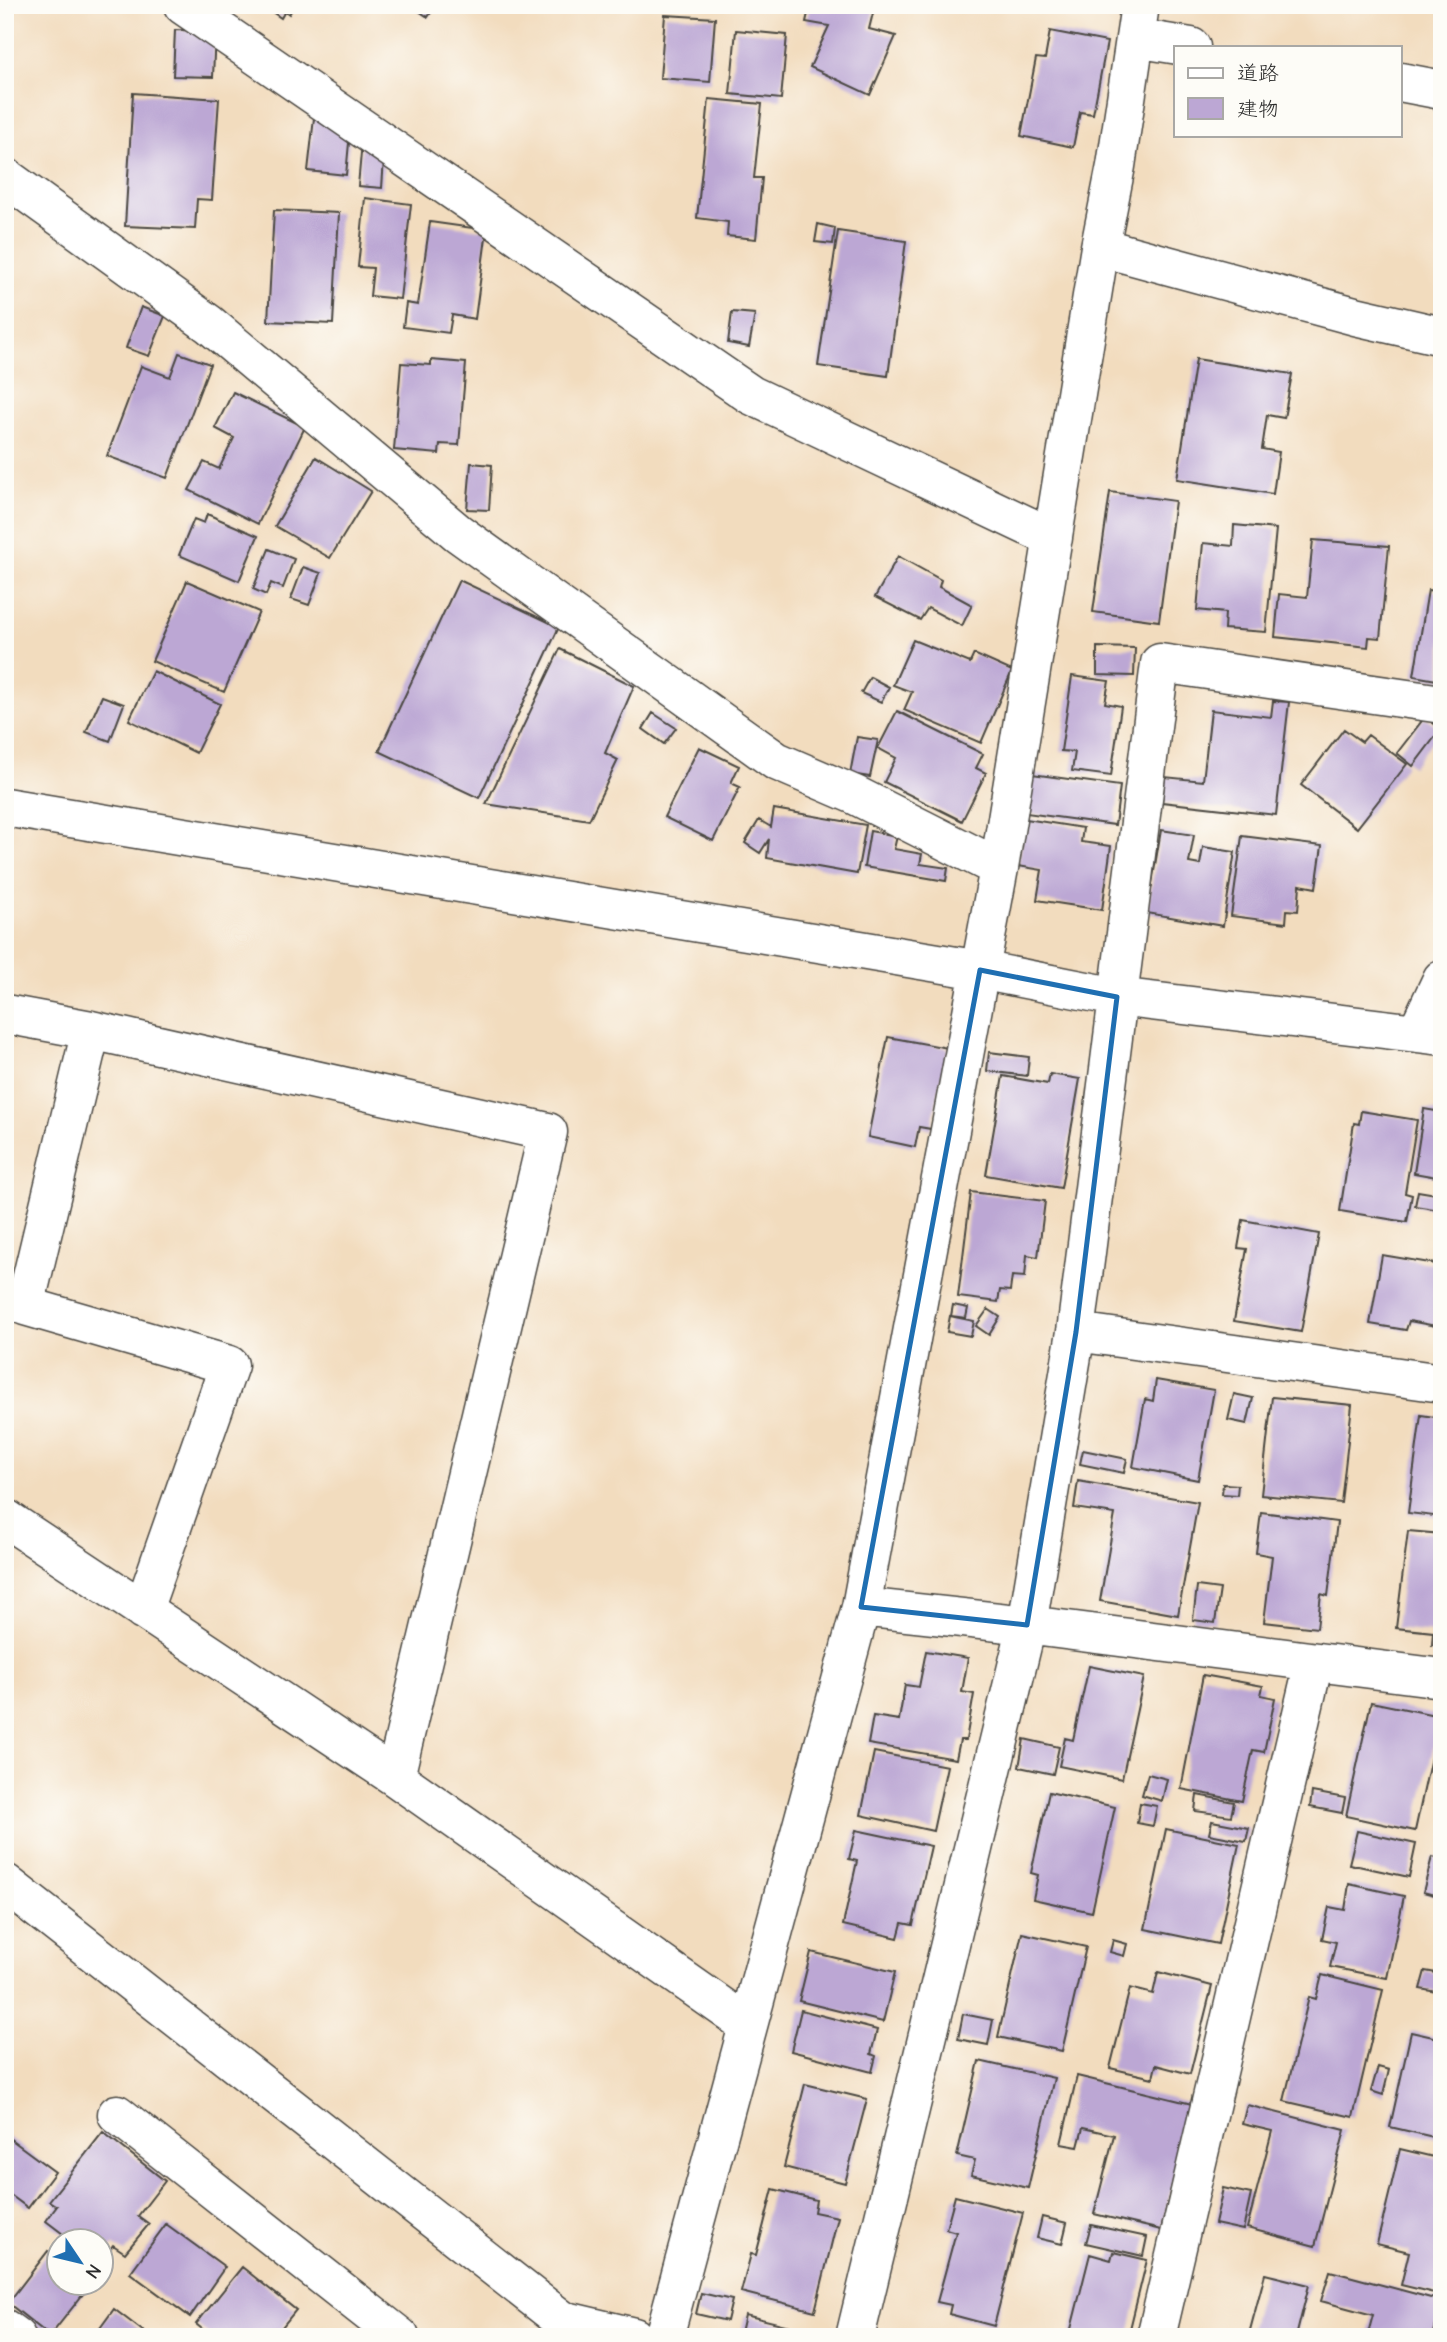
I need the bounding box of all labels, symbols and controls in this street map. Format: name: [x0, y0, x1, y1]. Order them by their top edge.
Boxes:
legend: [1174, 46, 1402, 136]
text: 道路: [1237, 61, 1279, 85]
text: 建物: [1237, 97, 1279, 121]
north arrow: [46, 2226, 116, 2296]
text: N: [81, 2260, 106, 2283]

